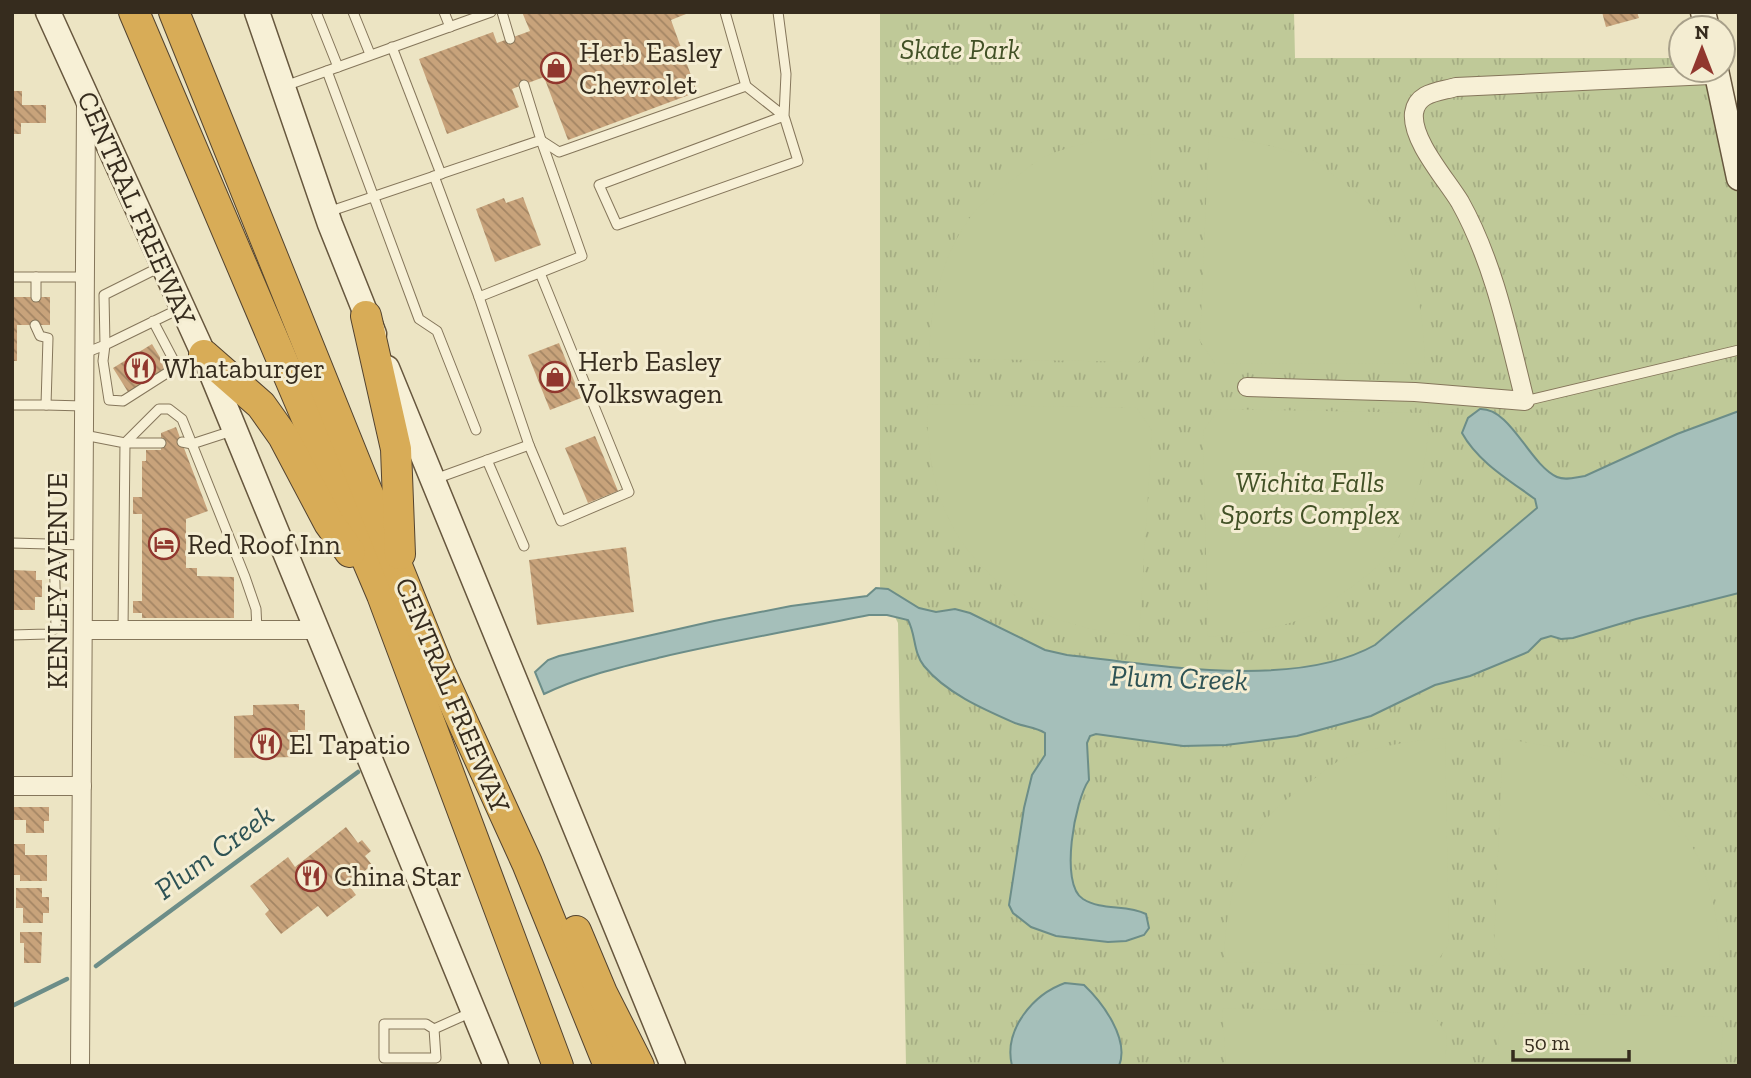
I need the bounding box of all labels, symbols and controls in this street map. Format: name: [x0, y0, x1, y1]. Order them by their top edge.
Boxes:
north arrow: [1667, 14, 1737, 84]
text: N: [1695, 21, 1709, 44]
park label: Skate Park: [900, 33, 1020, 66]
place label: Herb Easley Chevrolet: [579, 36, 723, 101]
shop icon: Herb Easley Chevrolet: [539, 51, 573, 85]
street label: CENTRAL FREEWAY: [70, 86, 203, 331]
place label: Herb Easley Volkswagen: [577, 345, 722, 410]
restaurant icon: Whataburger: [123, 351, 157, 385]
place label: Whataburger: [163, 352, 325, 385]
shop icon: Herb Easley Volkswagen: [538, 360, 572, 394]
park label: Wichita Falls Sports Complex: [1220, 466, 1400, 531]
street label: KENLEY AVENUE: [41, 473, 74, 689]
hotel icon: Red Roof Inn: [147, 527, 181, 561]
place label: Red Roof Inn: [187, 528, 341, 561]
street label: CENTRAL FREEWAY: [388, 573, 517, 819]
water label: Plum Creek: [1109, 658, 1249, 698]
restaurant icon: El Tapatio: [249, 727, 283, 761]
place label: El Tapatio: [289, 728, 410, 761]
water label: Plum Creek: [147, 797, 281, 907]
restaurant icon: China Star: [294, 859, 328, 893]
place label: China Star: [334, 860, 462, 893]
scale bar: [1513, 1018, 1628, 1062]
text: 50 m: [1524, 1030, 1570, 1055]

